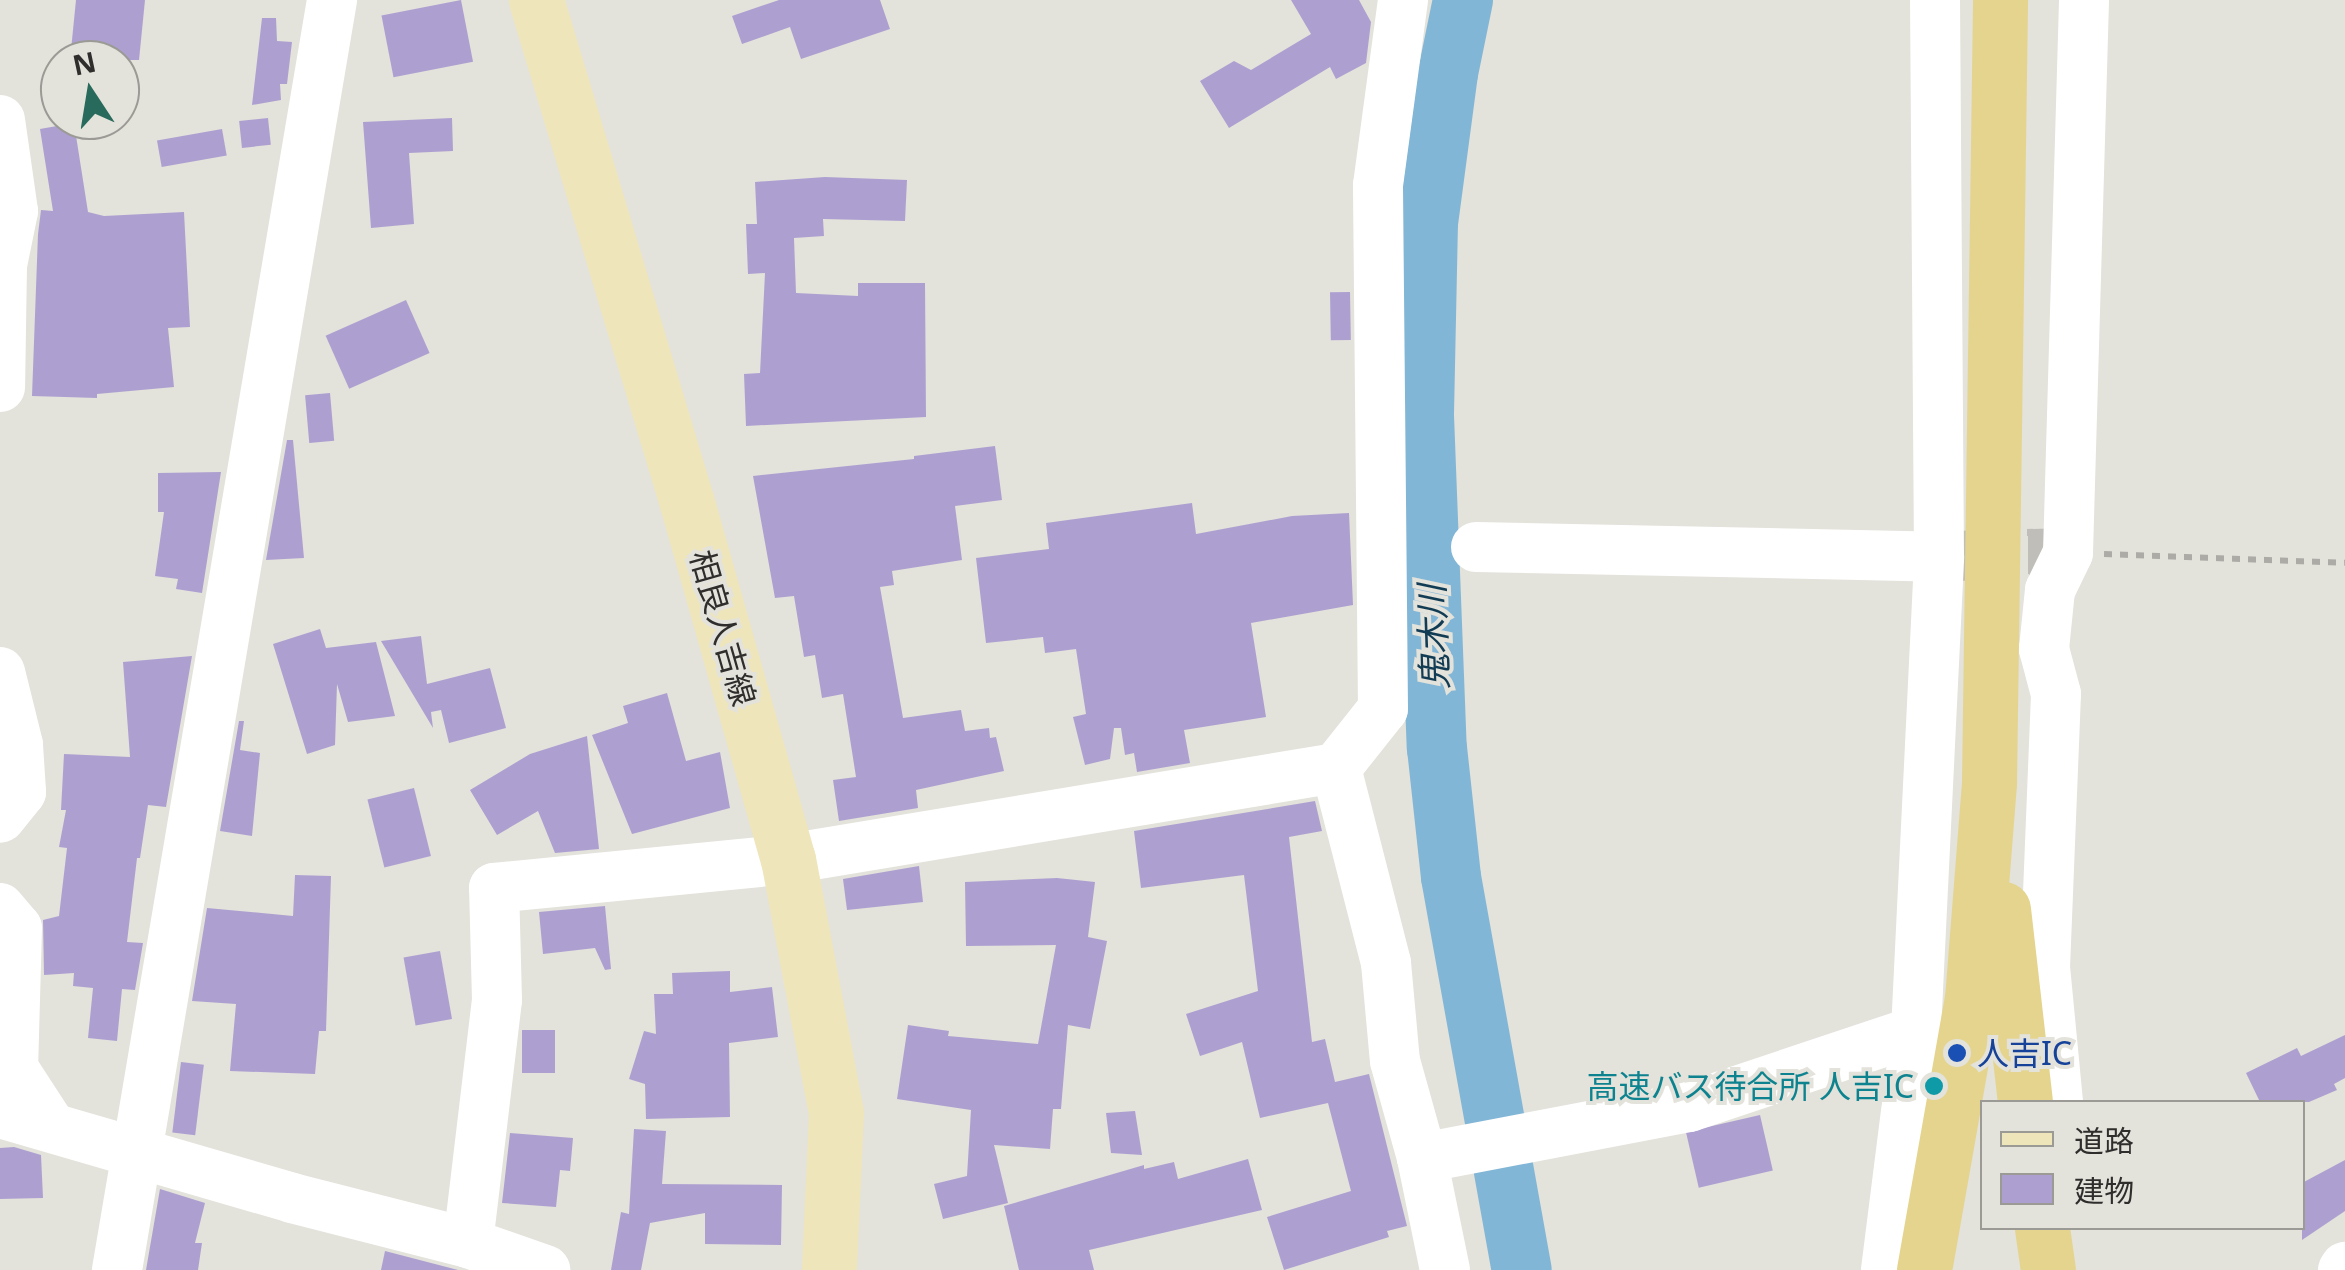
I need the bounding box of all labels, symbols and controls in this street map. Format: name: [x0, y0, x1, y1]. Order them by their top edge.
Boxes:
north arrow: [40, 40, 140, 140]
text: N: [69, 42, 99, 84]
street label: 相良人吉線: [682, 546, 764, 710]
water label: 鬼木川: [1410, 584, 1456, 690]
place label: 人吉IC: [1977, 1034, 2072, 1072]
marker: 人吉IC: [1946, 1042, 1968, 1064]
place label: 高速バス待合所 人吉IC: [1587, 1067, 1914, 1105]
marker: 高速バス待合所 人吉IC: [1923, 1075, 1945, 1097]
legend: [1980, 1100, 2305, 1230]
text: 道路: [2074, 1120, 2134, 1161]
text: 建物: [2074, 1170, 2134, 1211]

